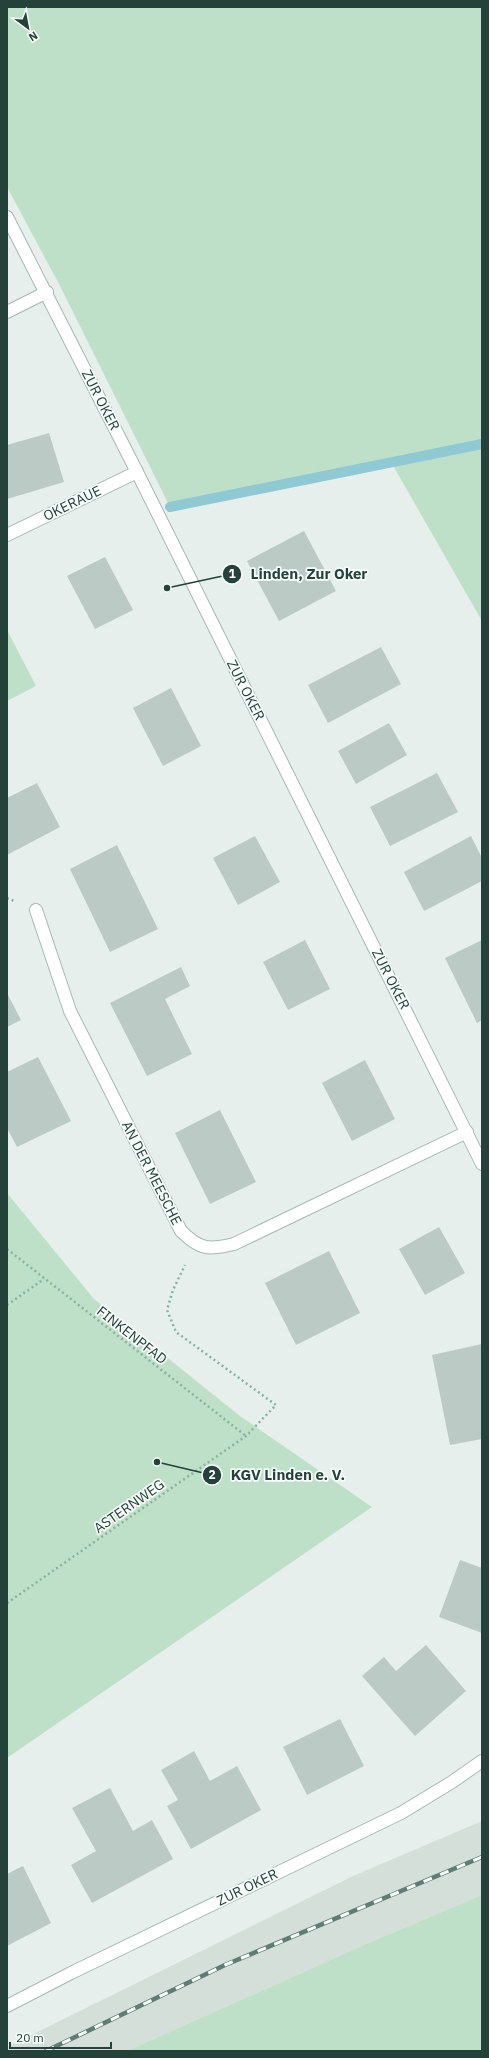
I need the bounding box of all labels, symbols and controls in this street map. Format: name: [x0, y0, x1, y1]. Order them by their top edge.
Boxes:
north arrow: [8, 8, 48, 48]
text: N: [26, 28, 40, 45]
street label: ZUR OKER: [78, 367, 124, 433]
street label: OKERAUE: [40, 481, 104, 525]
callout: Linden, Zur Oker: [222, 561, 375, 588]
text: Linden, Zur Oker: [251, 564, 367, 583]
text: 1: [228, 566, 236, 581]
street label: ZUR OKER: [223, 657, 269, 723]
street label: ZUR OKER: [368, 946, 414, 1012]
street label: AN DER MEESCHE: [118, 1118, 186, 1228]
street label: FINKENPFAD: [93, 1302, 171, 1368]
callout: KGV Linden e. V.: [202, 1461, 353, 1488]
text: KGV Linden e. V.: [231, 1465, 345, 1484]
text: 2: [208, 1467, 216, 1482]
street label: ASTERNWEG: [90, 1475, 168, 1537]
street label: ZUR OKER: [213, 1864, 281, 1910]
scale bar: [10, 2024, 111, 2050]
text: 20 m: [16, 2030, 44, 2045]

